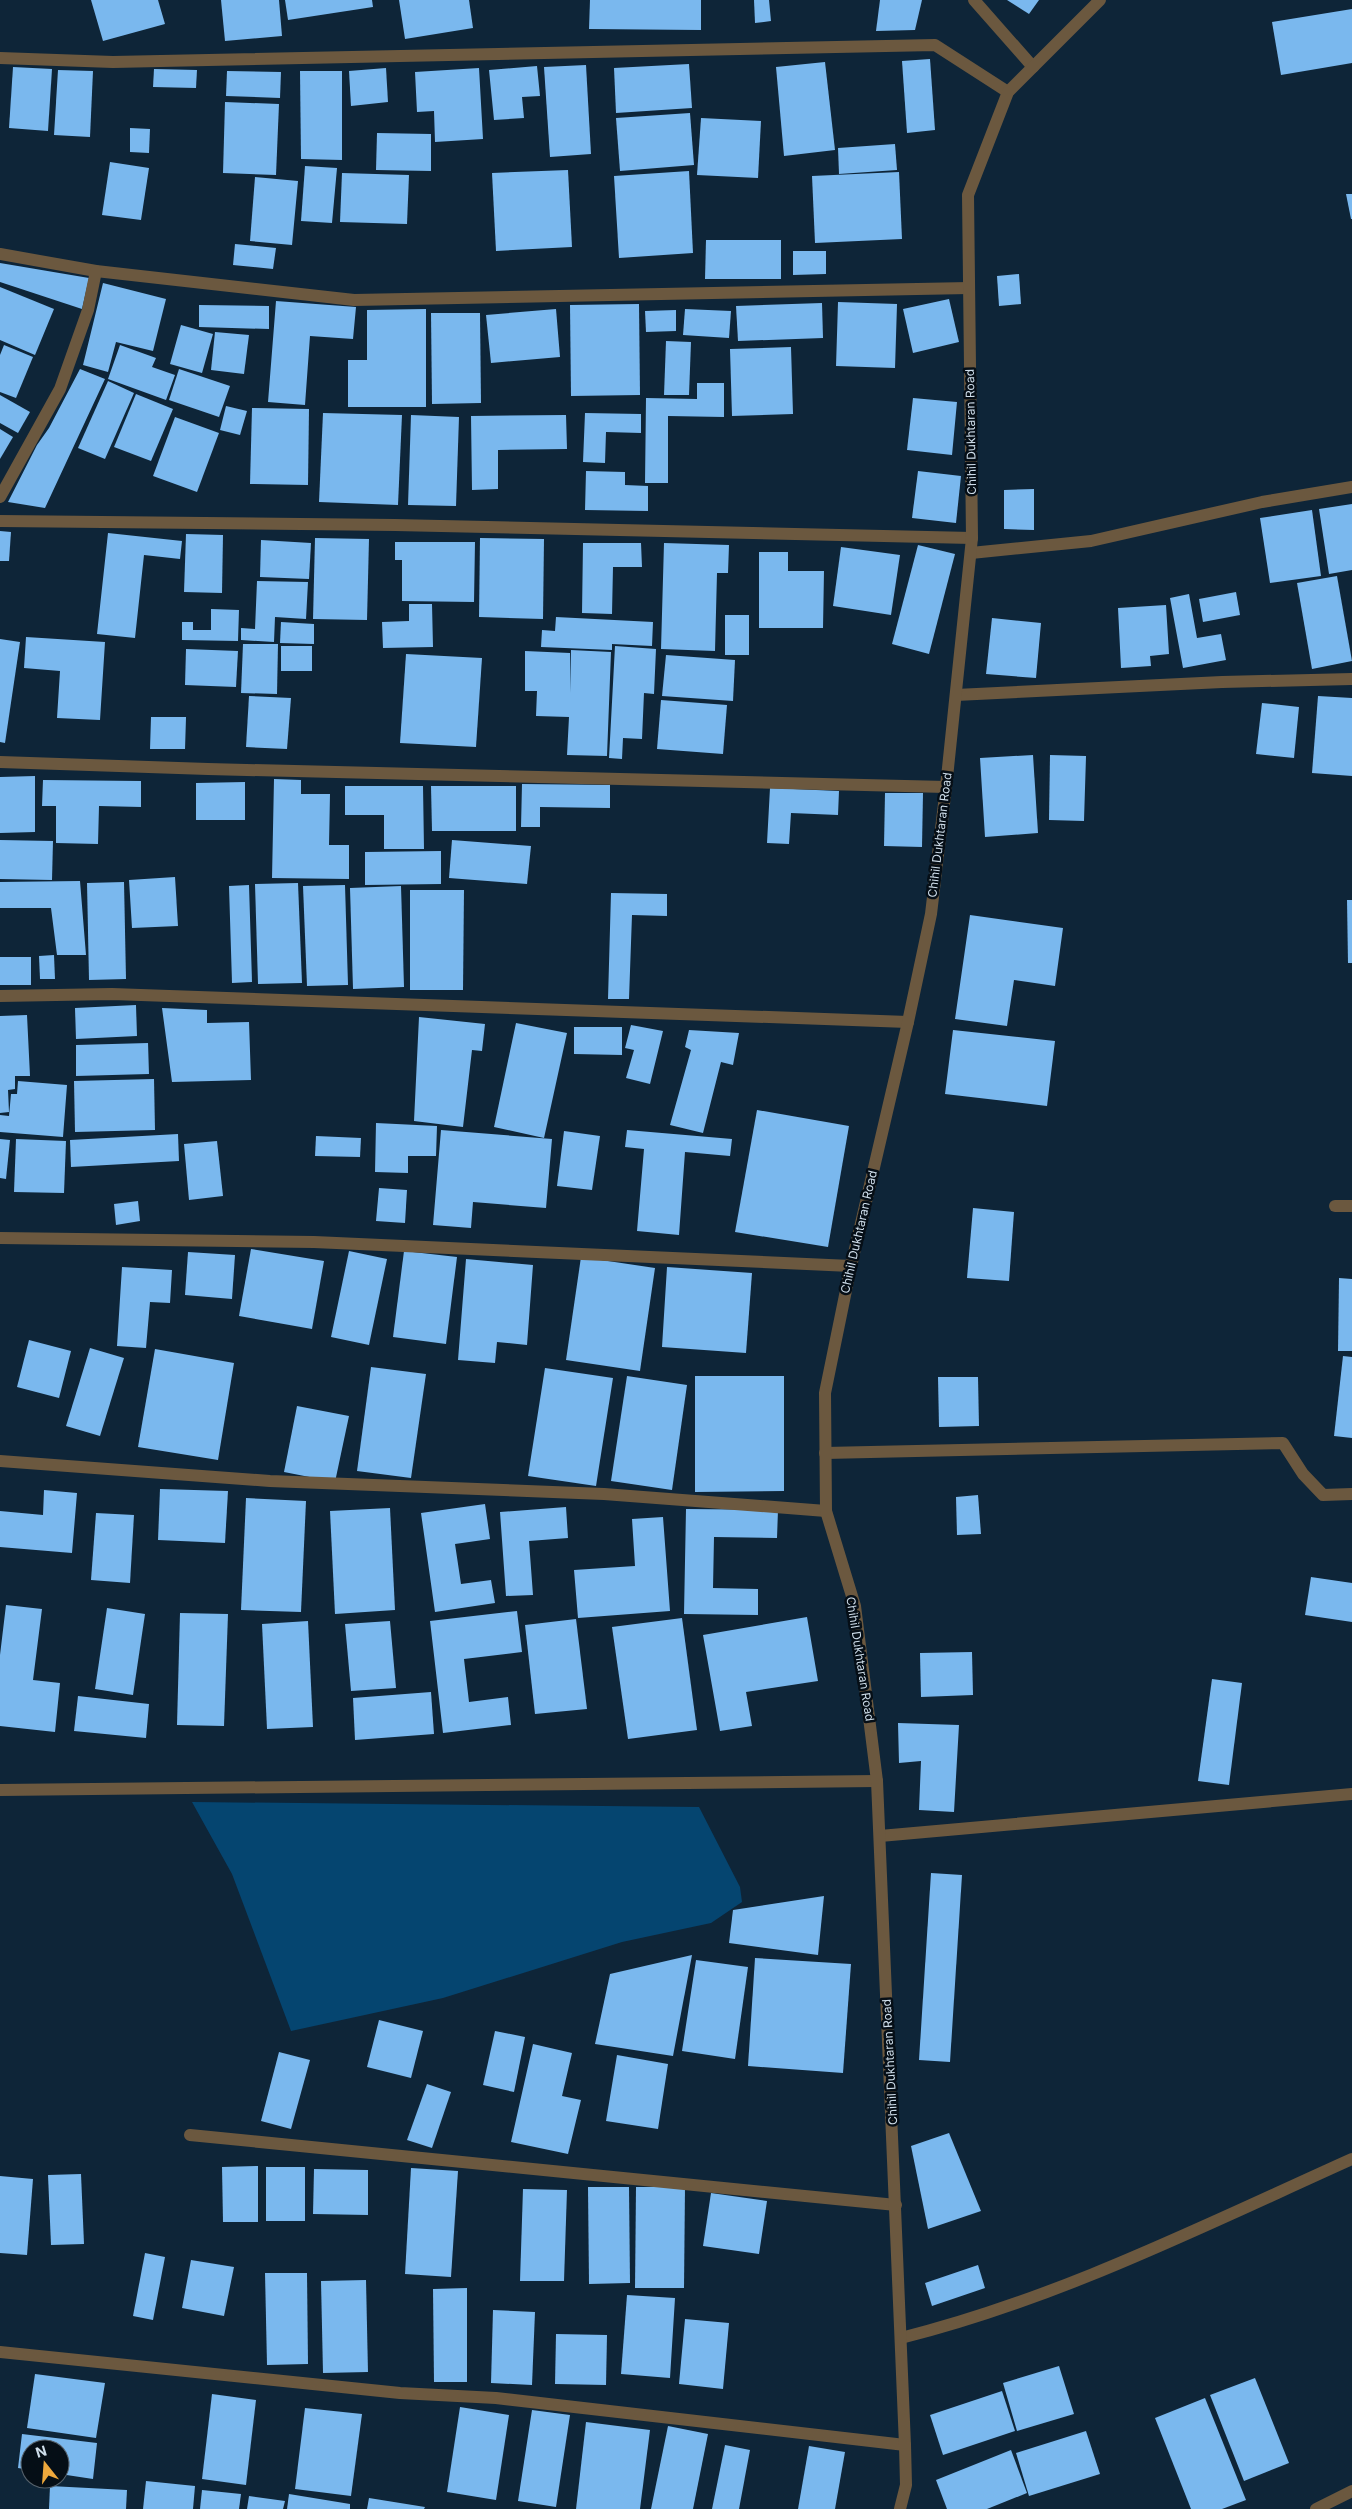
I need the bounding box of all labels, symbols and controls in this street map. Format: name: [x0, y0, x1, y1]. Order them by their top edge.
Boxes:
street label: Chihil Dukhtaran Road: [962, 369, 979, 495]
street label: Chihil Dukhtaran Road: [924, 772, 955, 898]
street label: Chihil Dukhtaran Road: [837, 1169, 880, 1295]
street label: Chihil Dukhtaran Road: [843, 1596, 878, 1722]
street label: Chihil Dukhtaran Road: [879, 1999, 900, 2125]
north arrow: [20, 2439, 70, 2489]
text: N: [33, 2441, 49, 2461]

